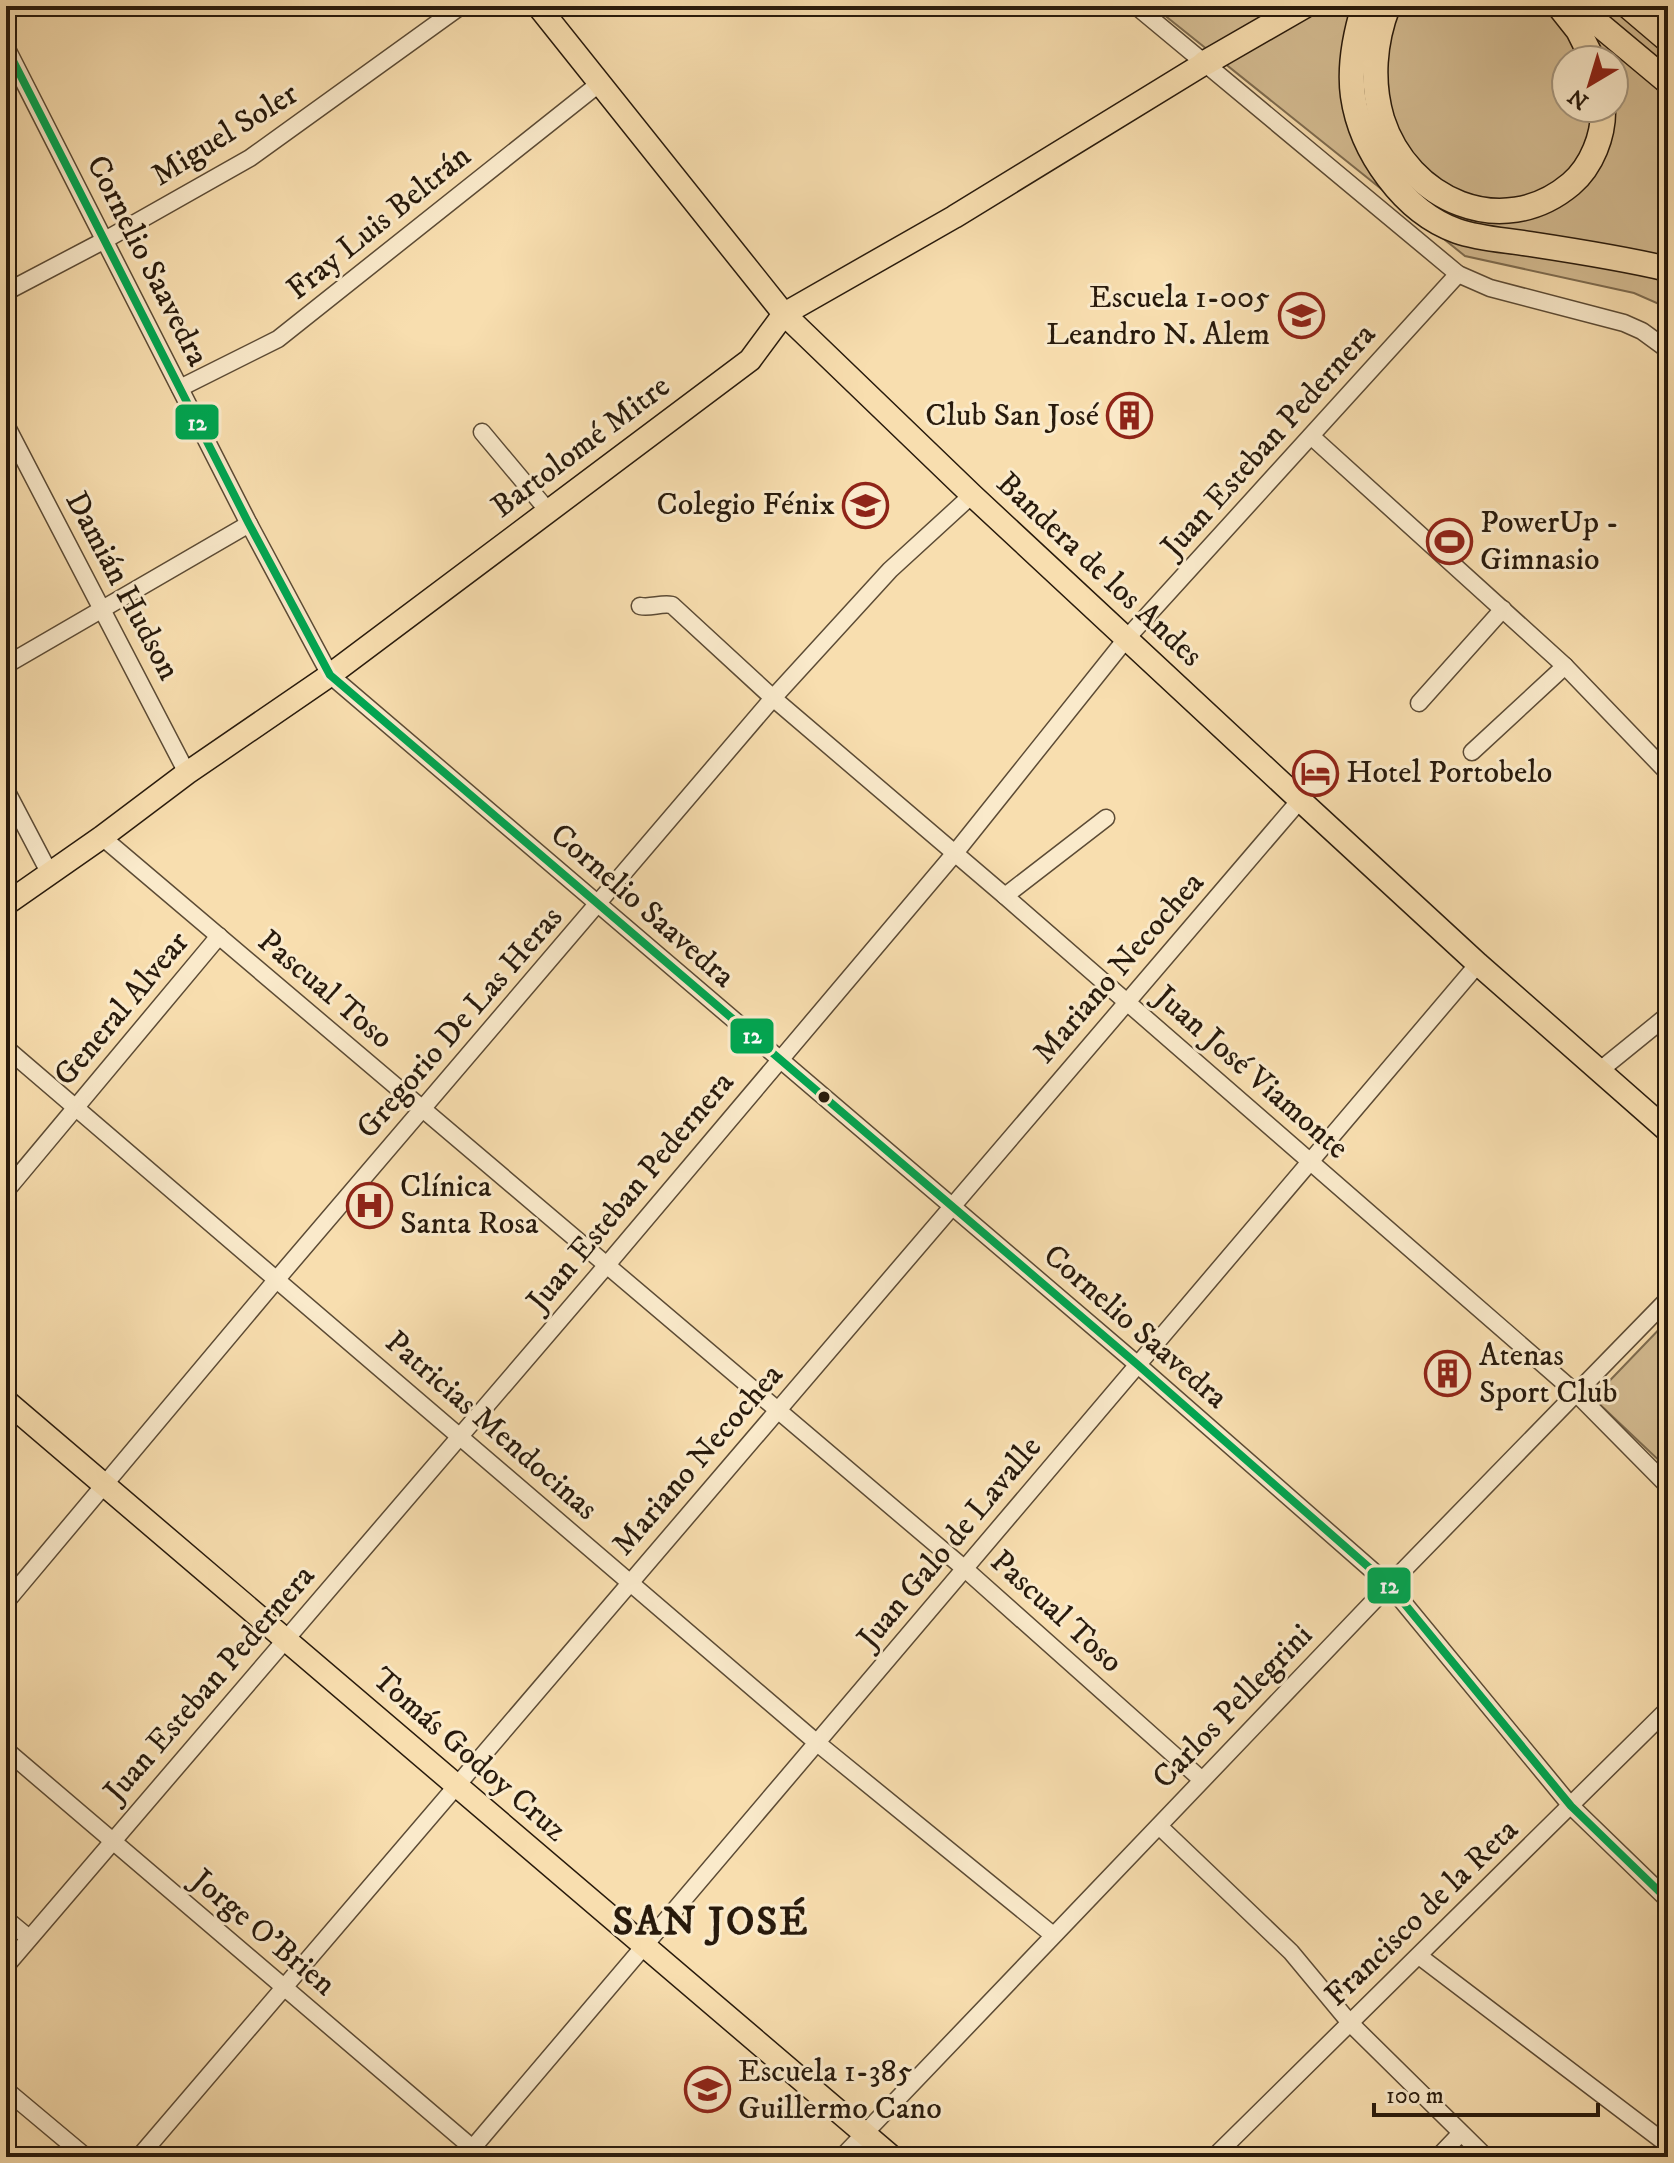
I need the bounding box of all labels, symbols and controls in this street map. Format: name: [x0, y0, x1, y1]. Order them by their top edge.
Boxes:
north arrow: [1550, 44, 1630, 124]
street label: Miguel Soler: [144, 74, 306, 196]
text: N: [1563, 82, 1594, 115]
street label: Fray Luis Beltrán: [279, 136, 479, 309]
street label: Cornelio Saavedra: [77, 149, 218, 374]
place label: Escuela 1-005 Leandro N. Alem: [1046, 278, 1270, 355]
school or university icon: Escuela 1-005 Leandro N. Alem: [1277, 292, 1325, 340]
street label: Juan Esteban Pedernera: [1151, 315, 1385, 569]
street label: Bartolomé Mitre: [484, 367, 678, 527]
building icon: Club San José: [1106, 392, 1154, 440]
place label: Club San José: [925, 396, 1100, 436]
line badge: 12: [174, 403, 220, 441]
text: 12: [188, 410, 208, 437]
street label: Bandera de los Andes: [987, 464, 1211, 676]
school or university icon: Colegio Fénix: [842, 481, 890, 529]
street label: Damián Hudson: [56, 485, 189, 687]
place label: Colegio Fénix: [657, 485, 835, 525]
place label: PowerUp - Gimnasio: [1480, 503, 1619, 580]
sports icon: PowerUp - Gimnasio: [1425, 517, 1473, 565]
hotel icon: Hotel Portobelo: [1291, 749, 1339, 797]
place label: Hotel Portobelo: [1346, 753, 1552, 793]
street label: Cornelio Saavedra: [542, 815, 743, 997]
street label: Mariano Necochea: [1025, 864, 1213, 1072]
street label: Gregorio De Las Heras: [348, 899, 572, 1147]
street label: Pascual Toso: [249, 922, 401, 1058]
street label: General Alvear: [46, 923, 198, 1095]
street label: Juan José Viamonte: [1143, 976, 1356, 1168]
line badge: 12: [729, 1017, 775, 1055]
text: 12: [743, 1023, 763, 1050]
street label: Juan Esteban Pedernera: [517, 1063, 744, 1323]
unlabelled marker: [816, 1089, 832, 1105]
place label: Clínica Santa Rosa: [400, 1167, 539, 1244]
hospital icon: Clínica Santa Rosa: [345, 1181, 393, 1229]
street label: Cornelio Saavedra: [1035, 1236, 1236, 1418]
street label: Patricias Mendocinas: [376, 1323, 606, 1529]
place label: Atenas Sport Club: [1479, 1336, 1618, 1413]
building icon: Atenas Sport Club: [1424, 1350, 1472, 1398]
street label: Mariano Necochea: [604, 1356, 792, 1564]
street label: Juan Galo de Lavalle: [847, 1429, 1051, 1660]
street label: Pascual Toso: [981, 1542, 1131, 1682]
street label: Juan Esteban Pedernera: [94, 1557, 324, 1813]
line badge: 12: [1366, 1566, 1412, 1605]
text: 12: [1380, 1573, 1400, 1600]
street label: Carlos Pellegrini: [1144, 1616, 1322, 1798]
street label: Tomás Godoy Cruz: [363, 1659, 575, 1851]
street label: Francisco de la Reta: [1317, 1810, 1527, 2015]
street label: Jorge O'Brien: [180, 1859, 344, 2005]
district label: SAN JOSÉ: [612, 1896, 810, 1948]
place label: Escuela 1-385 Guillermo Cano: [738, 2052, 942, 2129]
school or university icon: Escuela 1-385 Guillermo Cano: [683, 2066, 731, 2114]
scale bar: [1374, 2067, 1598, 2117]
text: 100 m: [1386, 2081, 1444, 2111]

